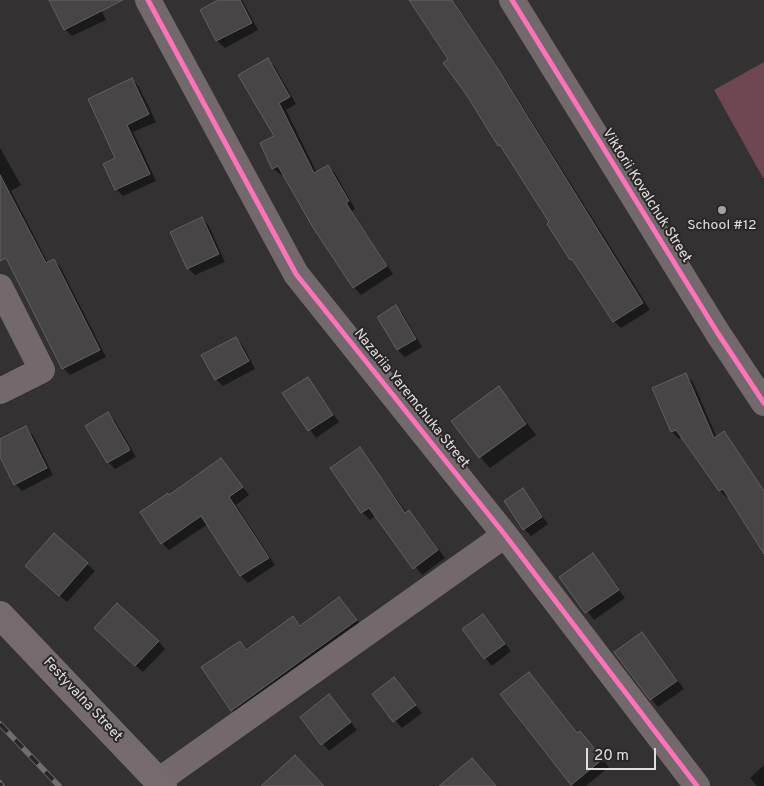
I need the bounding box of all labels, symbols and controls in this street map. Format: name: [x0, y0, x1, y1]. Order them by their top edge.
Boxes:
street label: Viktorii Kovalchuk Street: [598, 126, 694, 266]
marker: School #12: [716, 204, 728, 216]
place label: School #12: [687, 218, 757, 234]
street label: Nazariia Yaremchuka Street: [350, 326, 472, 472]
street label: Festyvalna Street: [39, 655, 125, 745]
scale bar: [589, 738, 659, 770]
text: 20 m: [594, 747, 629, 766]

